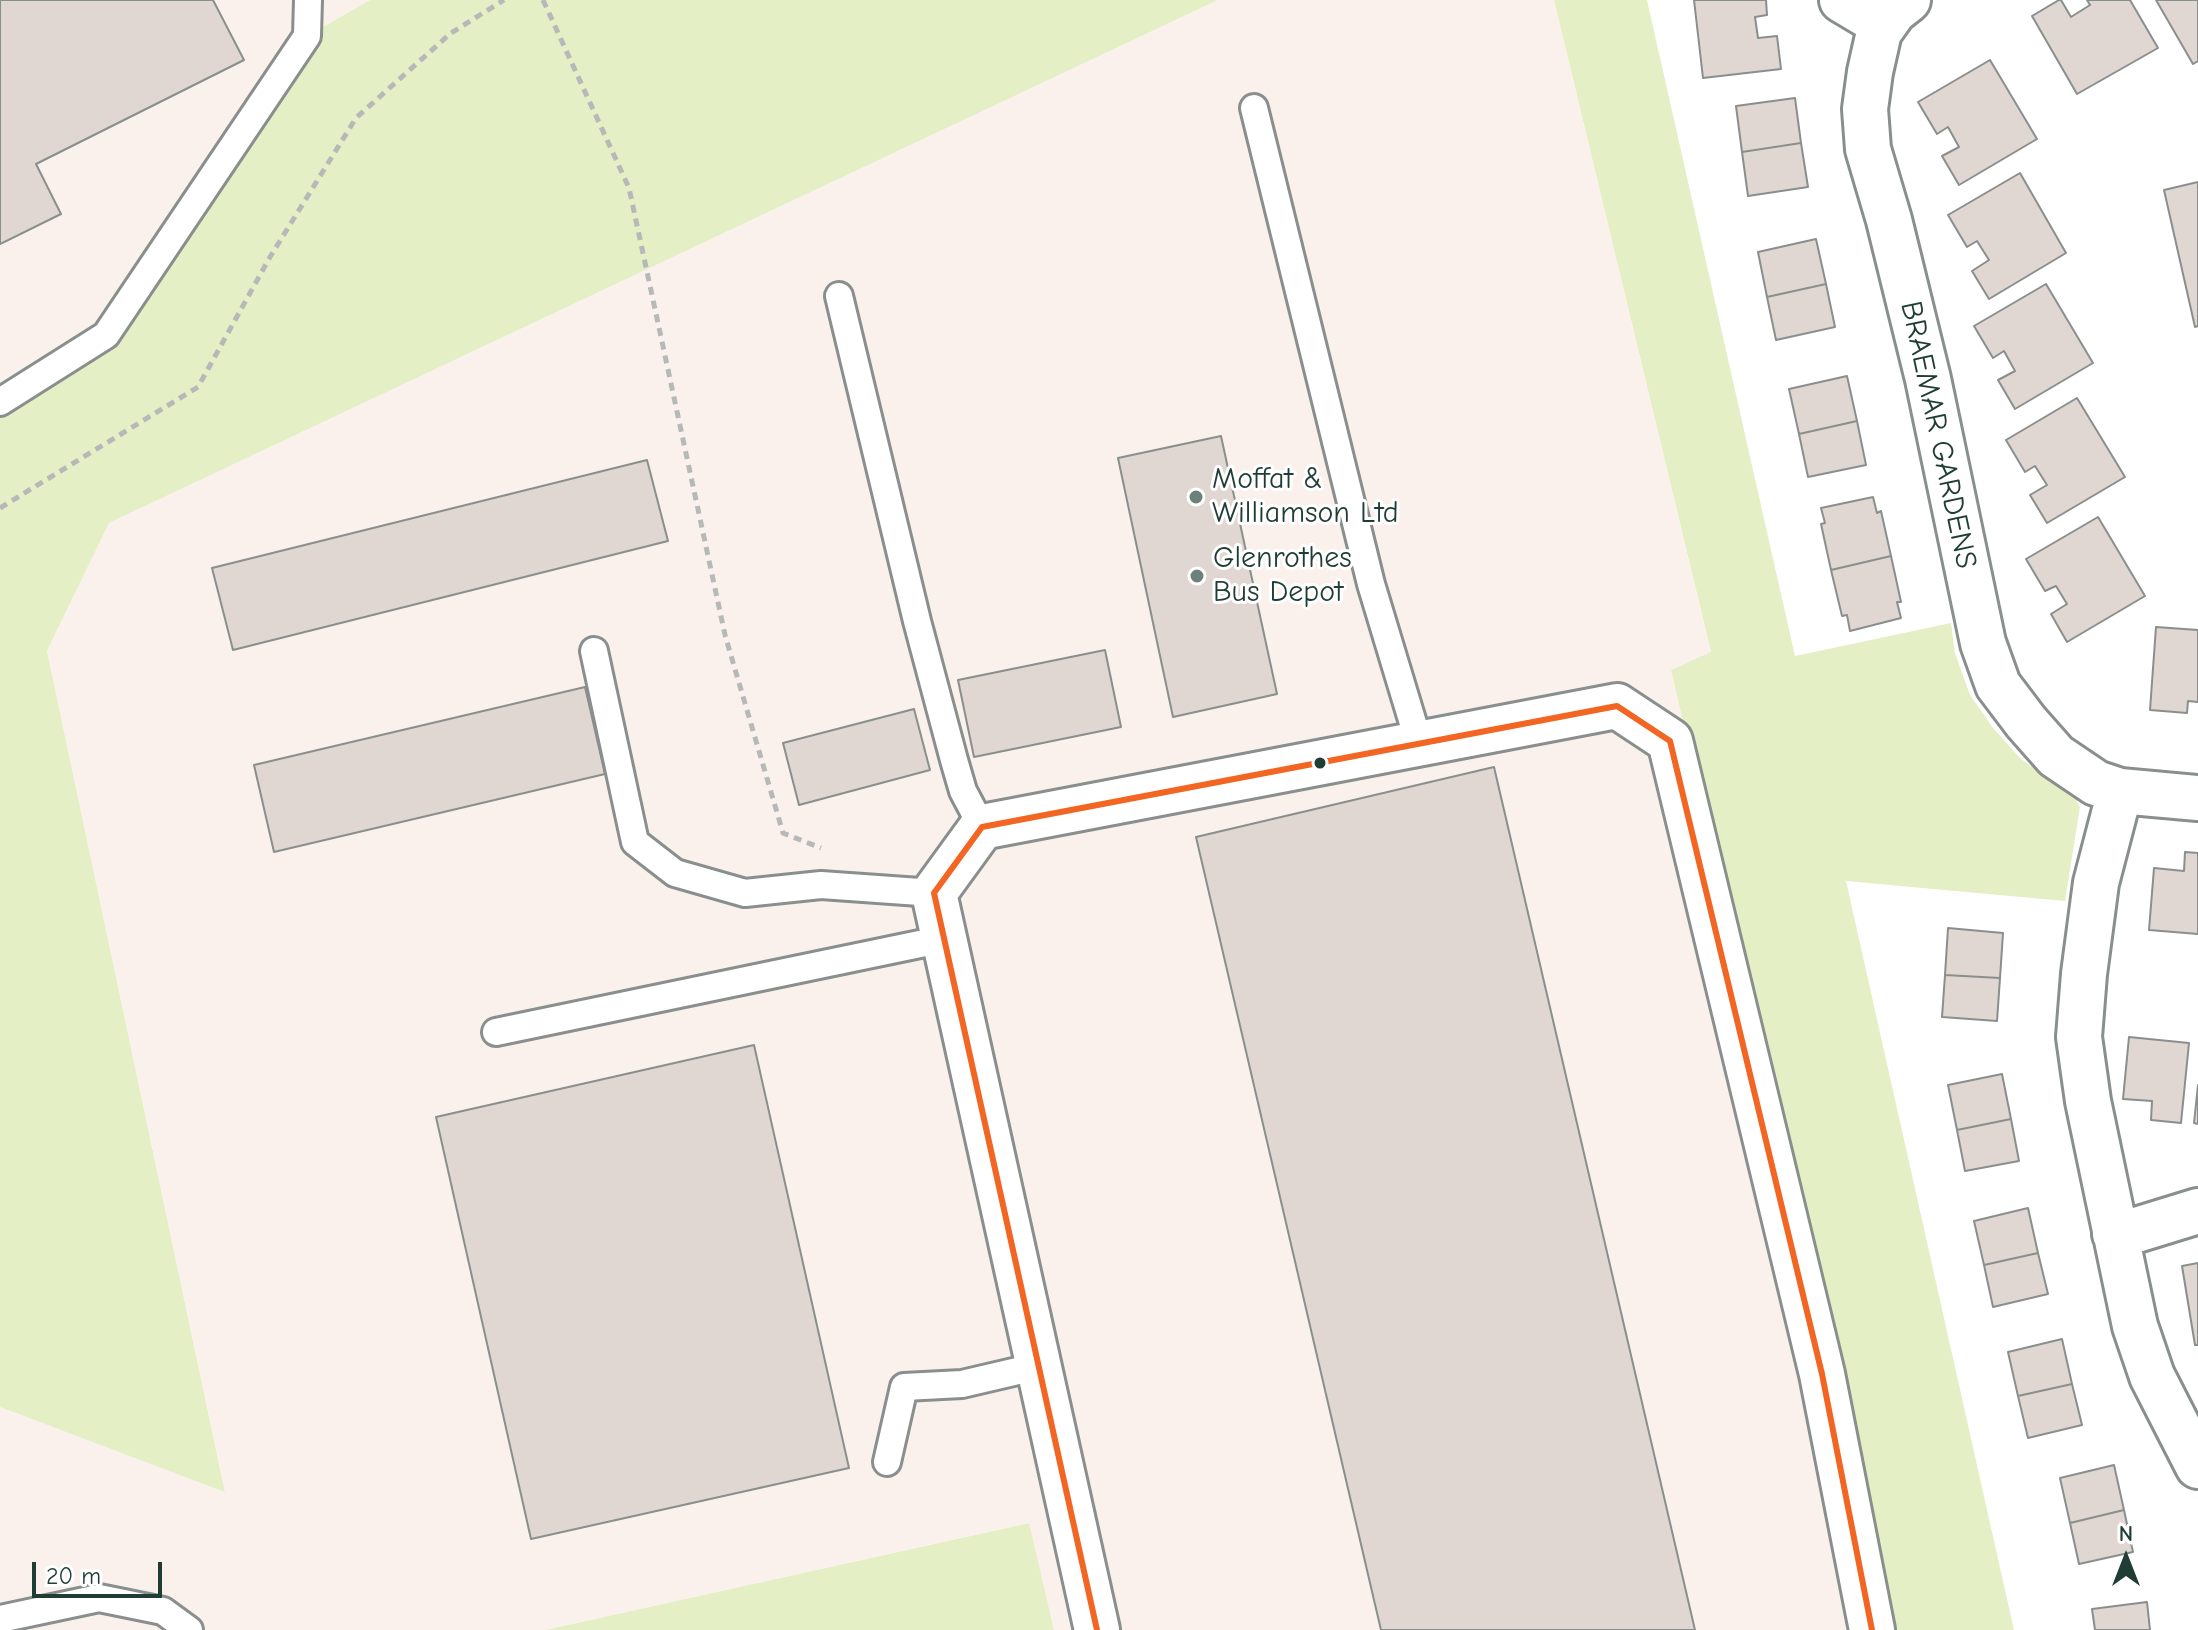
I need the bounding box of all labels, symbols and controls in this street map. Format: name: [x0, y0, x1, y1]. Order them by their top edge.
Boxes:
street label: BRAEMAR GARDENS: [1892, 298, 1984, 572]
place label: Moffat & Williamson Ltd: [1212, 462, 1399, 532]
marker: Moffat & Williamson Ltd: [1187, 488, 1205, 506]
place label: Glenrothes Bus Depot: [1213, 541, 1352, 612]
marker: Glenrothes Bus Depot: [1188, 567, 1206, 585]
unlabelled marker: [1312, 755, 1328, 771]
north arrow: [2086, 1518, 2166, 1598]
text: N: [2119, 1521, 2133, 1547]
scale bar: [36, 1546, 166, 1596]
text: 20 m: [46, 1562, 101, 1590]

